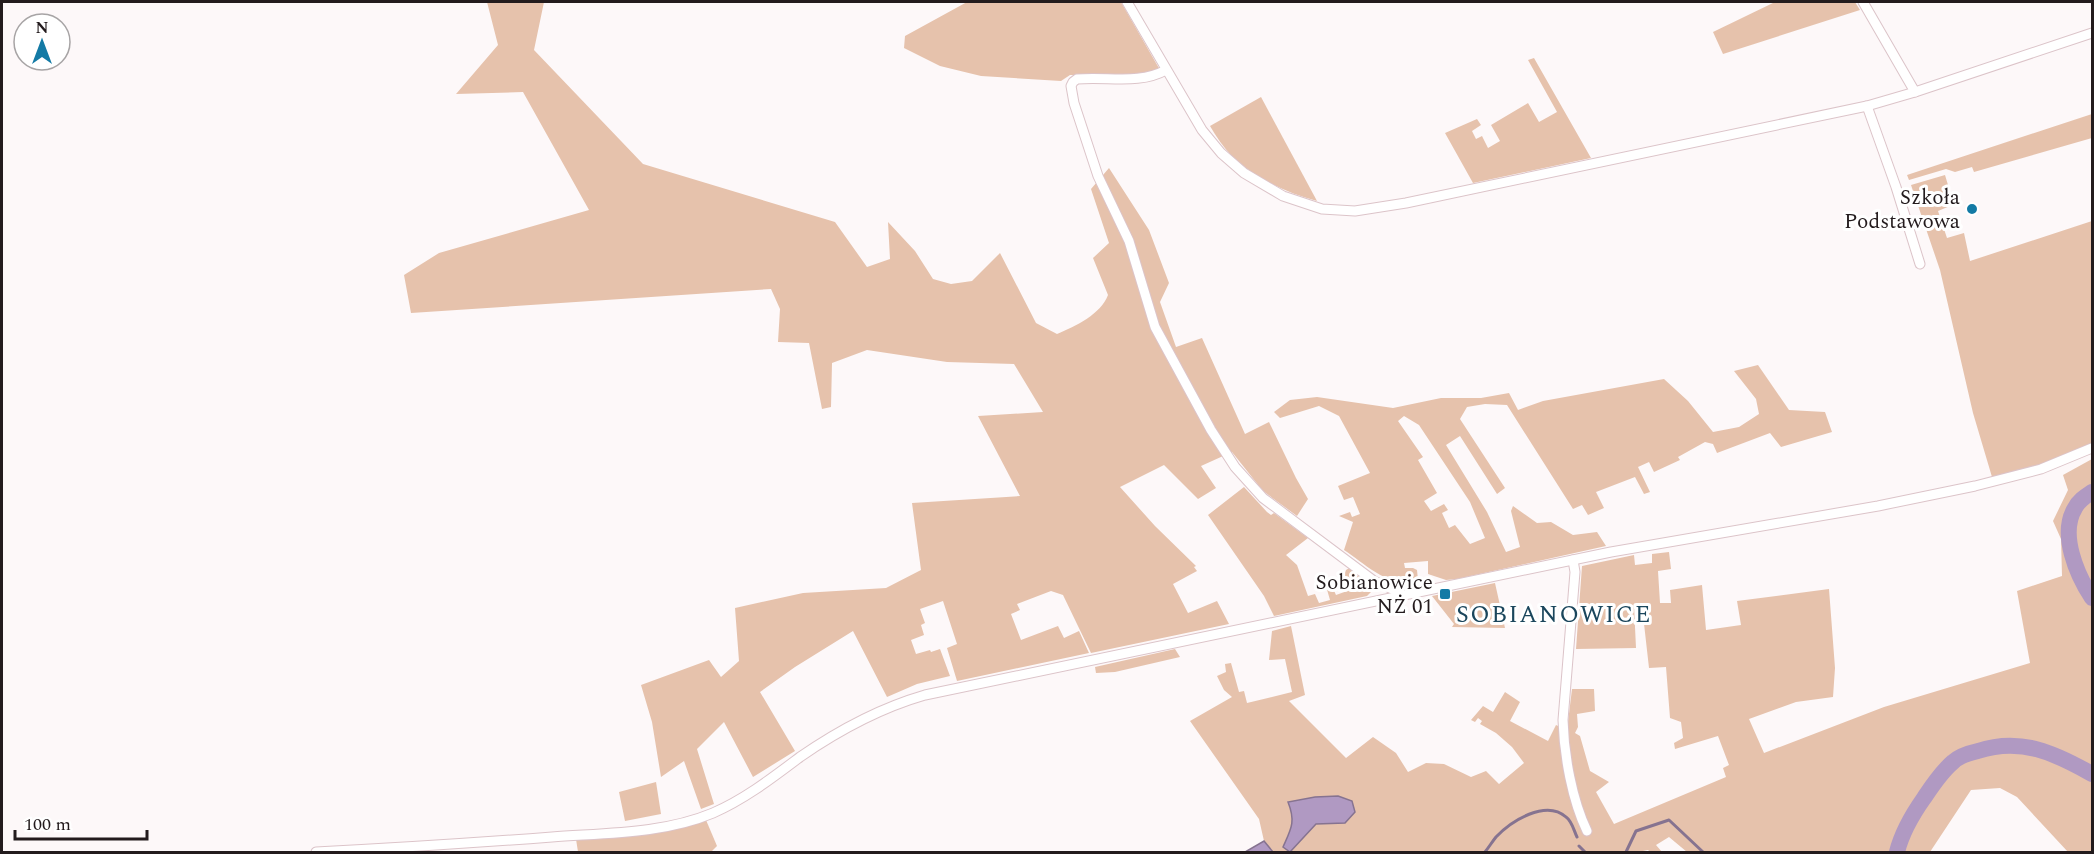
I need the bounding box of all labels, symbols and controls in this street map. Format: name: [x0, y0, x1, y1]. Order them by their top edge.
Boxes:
north arrow: [12, 12, 72, 72]
text: N: [35, 16, 49, 40]
place label: Szkoła Podstawowa: [1844, 182, 1961, 238]
marker: Szkoła Podstawowa: [1965, 202, 1979, 216]
place label: Sobianowice NŻ 01: [1315, 567, 1433, 623]
marker: Sobianowice NŻ 01: [1438, 587, 1452, 601]
district label: SOBIANOWICE: [1456, 597, 1652, 633]
scale bar: [15, 803, 147, 841]
text: 100 m: [24, 811, 71, 838]

